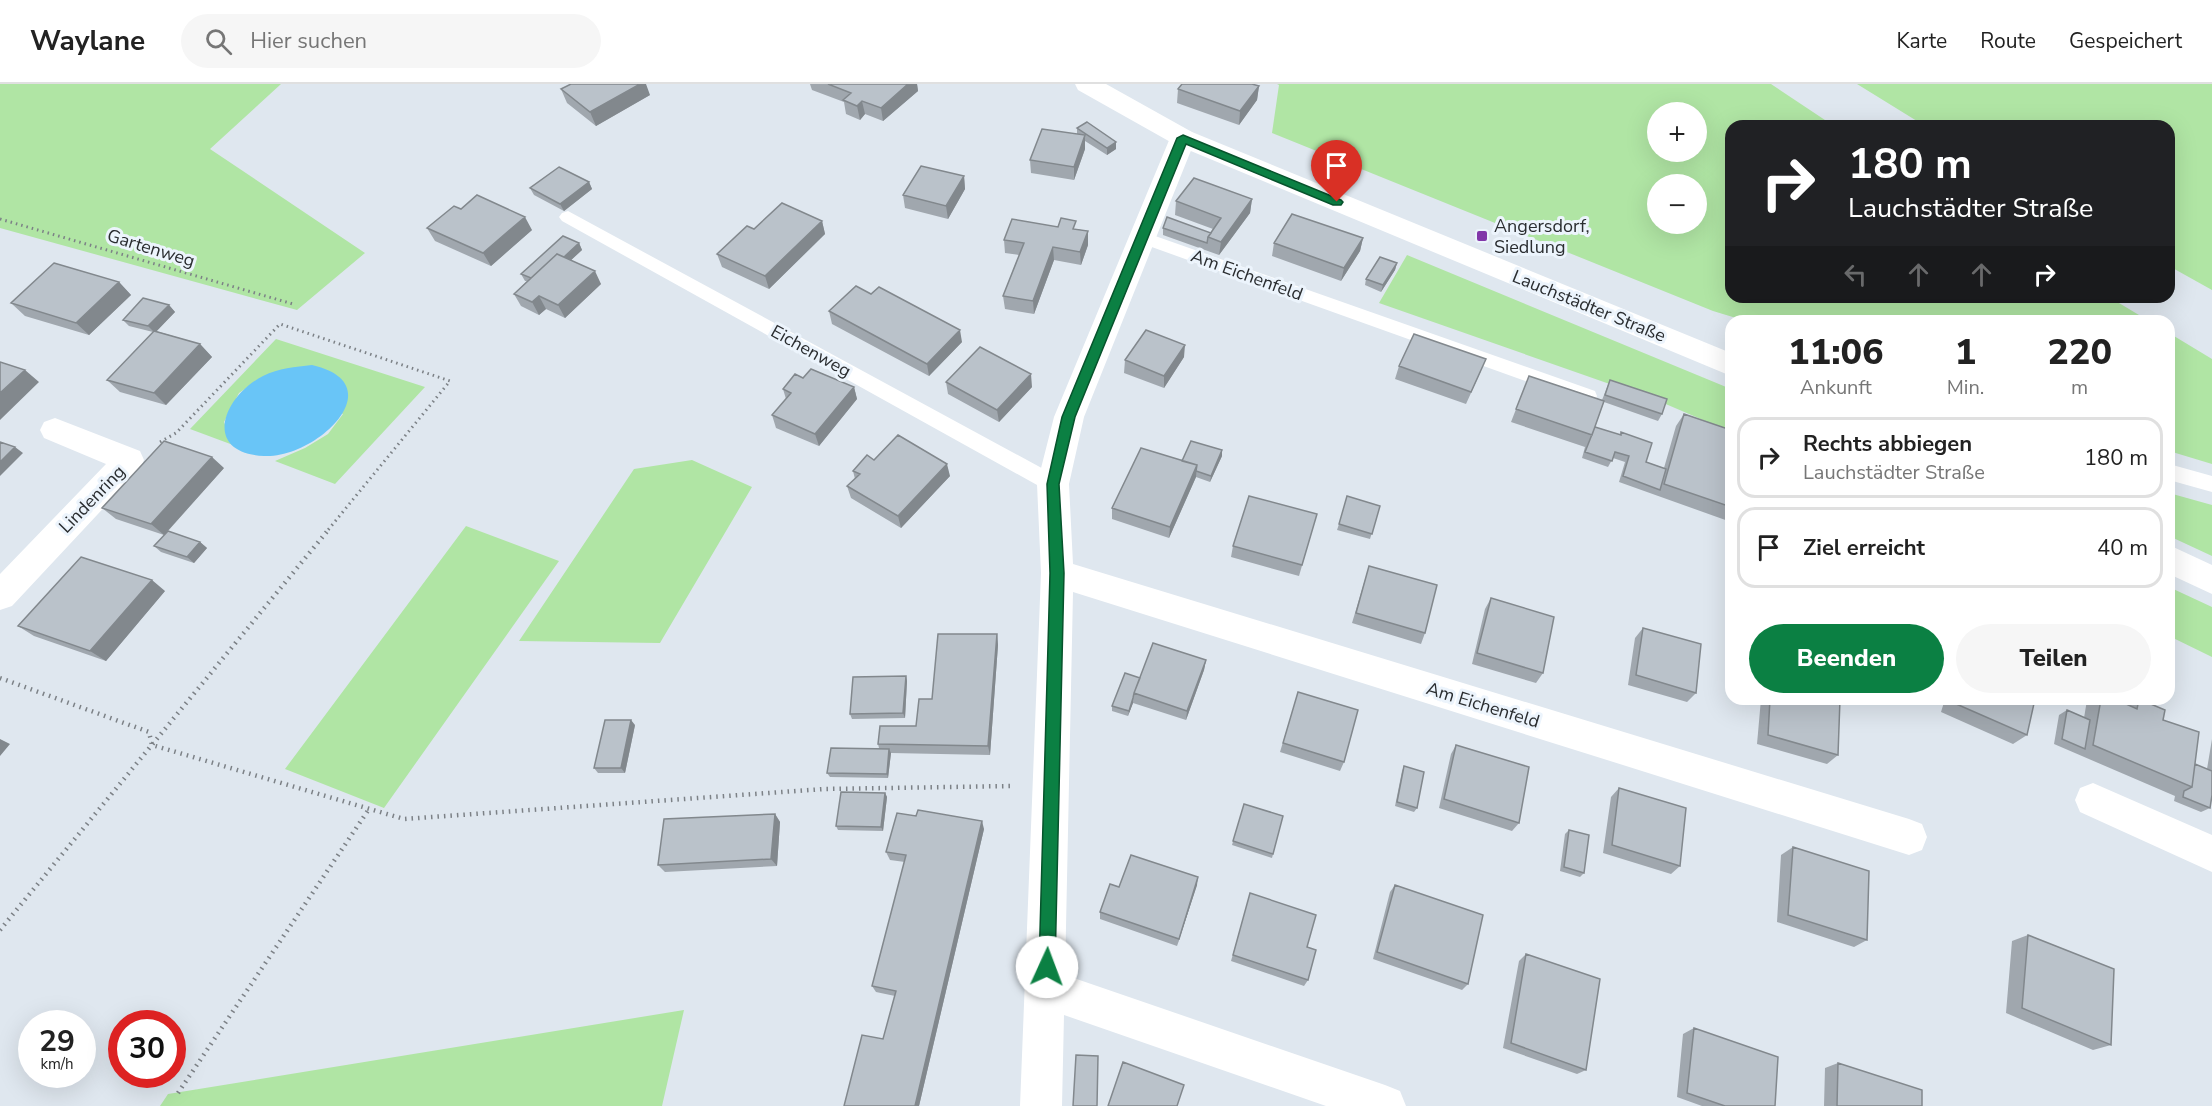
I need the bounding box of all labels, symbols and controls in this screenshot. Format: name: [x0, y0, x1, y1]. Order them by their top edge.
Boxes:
search box: [181, 14, 601, 68]
text: Waylane: [30, 22, 145, 60]
icon: search: [202, 25, 235, 58]
text: Hier suchen: [250, 26, 367, 56]
text: Karte: [1897, 27, 1947, 55]
text: Route: [1980, 27, 2036, 55]
text: Gespeichert: [2069, 27, 2182, 55]
map controls: [1647, 102, 1707, 234]
button: +: [1647, 102, 1707, 162]
text: 180 m: [1848, 136, 1972, 193]
pin: [1311, 140, 1362, 202]
icon: right: [1749, 144, 1827, 222]
icon: arrive: [1320, 149, 1353, 182]
button: −: [1647, 174, 1707, 234]
text: Lauchstädter Straße: [1848, 190, 2093, 227]
place label: Angersdorf, Siedlung: [1494, 214, 1590, 259]
street label: Gartenweg: [104, 223, 198, 273]
marker: Angersdorf, Siedlung: [1475, 229, 1489, 243]
street label: Am Eichenfeld: [1188, 244, 1306, 306]
icon: left: [1839, 258, 1872, 291]
icon: ahead: [1902, 258, 1935, 291]
icon: ahead: [1965, 258, 1998, 291]
icon: right: [2028, 258, 2061, 291]
street label: Lauchstädter Straße: [1509, 264, 1669, 348]
street label: Eichenweg: [767, 319, 855, 383]
text: 11:06: [1788, 328, 1884, 377]
text: 1: [1955, 328, 1976, 377]
text: 220: [2047, 328, 2112, 377]
text: Ankunft: [1800, 374, 1872, 401]
text: Min.: [1947, 374, 1984, 401]
text: m: [2071, 374, 2088, 401]
text: Rechts abbiegen: [1803, 429, 1972, 459]
icon: right: [1752, 441, 1785, 474]
text: 180 m: [2084, 443, 2148, 473]
text: Lauchstädter Straße: [1803, 459, 1985, 486]
street label: Lindenring: [54, 460, 130, 538]
icon: arrive: [1752, 531, 1785, 564]
text: Ziel erreicht: [1803, 533, 1925, 563]
text: 40 m: [2097, 533, 2148, 563]
button: Beenden: [1749, 624, 1944, 693]
button: Teilen: [1956, 624, 2151, 693]
street label: Am Eichenfeld: [1423, 676, 1543, 734]
position arrow: [1015, 935, 1079, 999]
speed limit sign: 30: [108, 1010, 186, 1088]
text: 29: [39, 1021, 75, 1062]
text: km/h: [40, 1054, 74, 1074]

